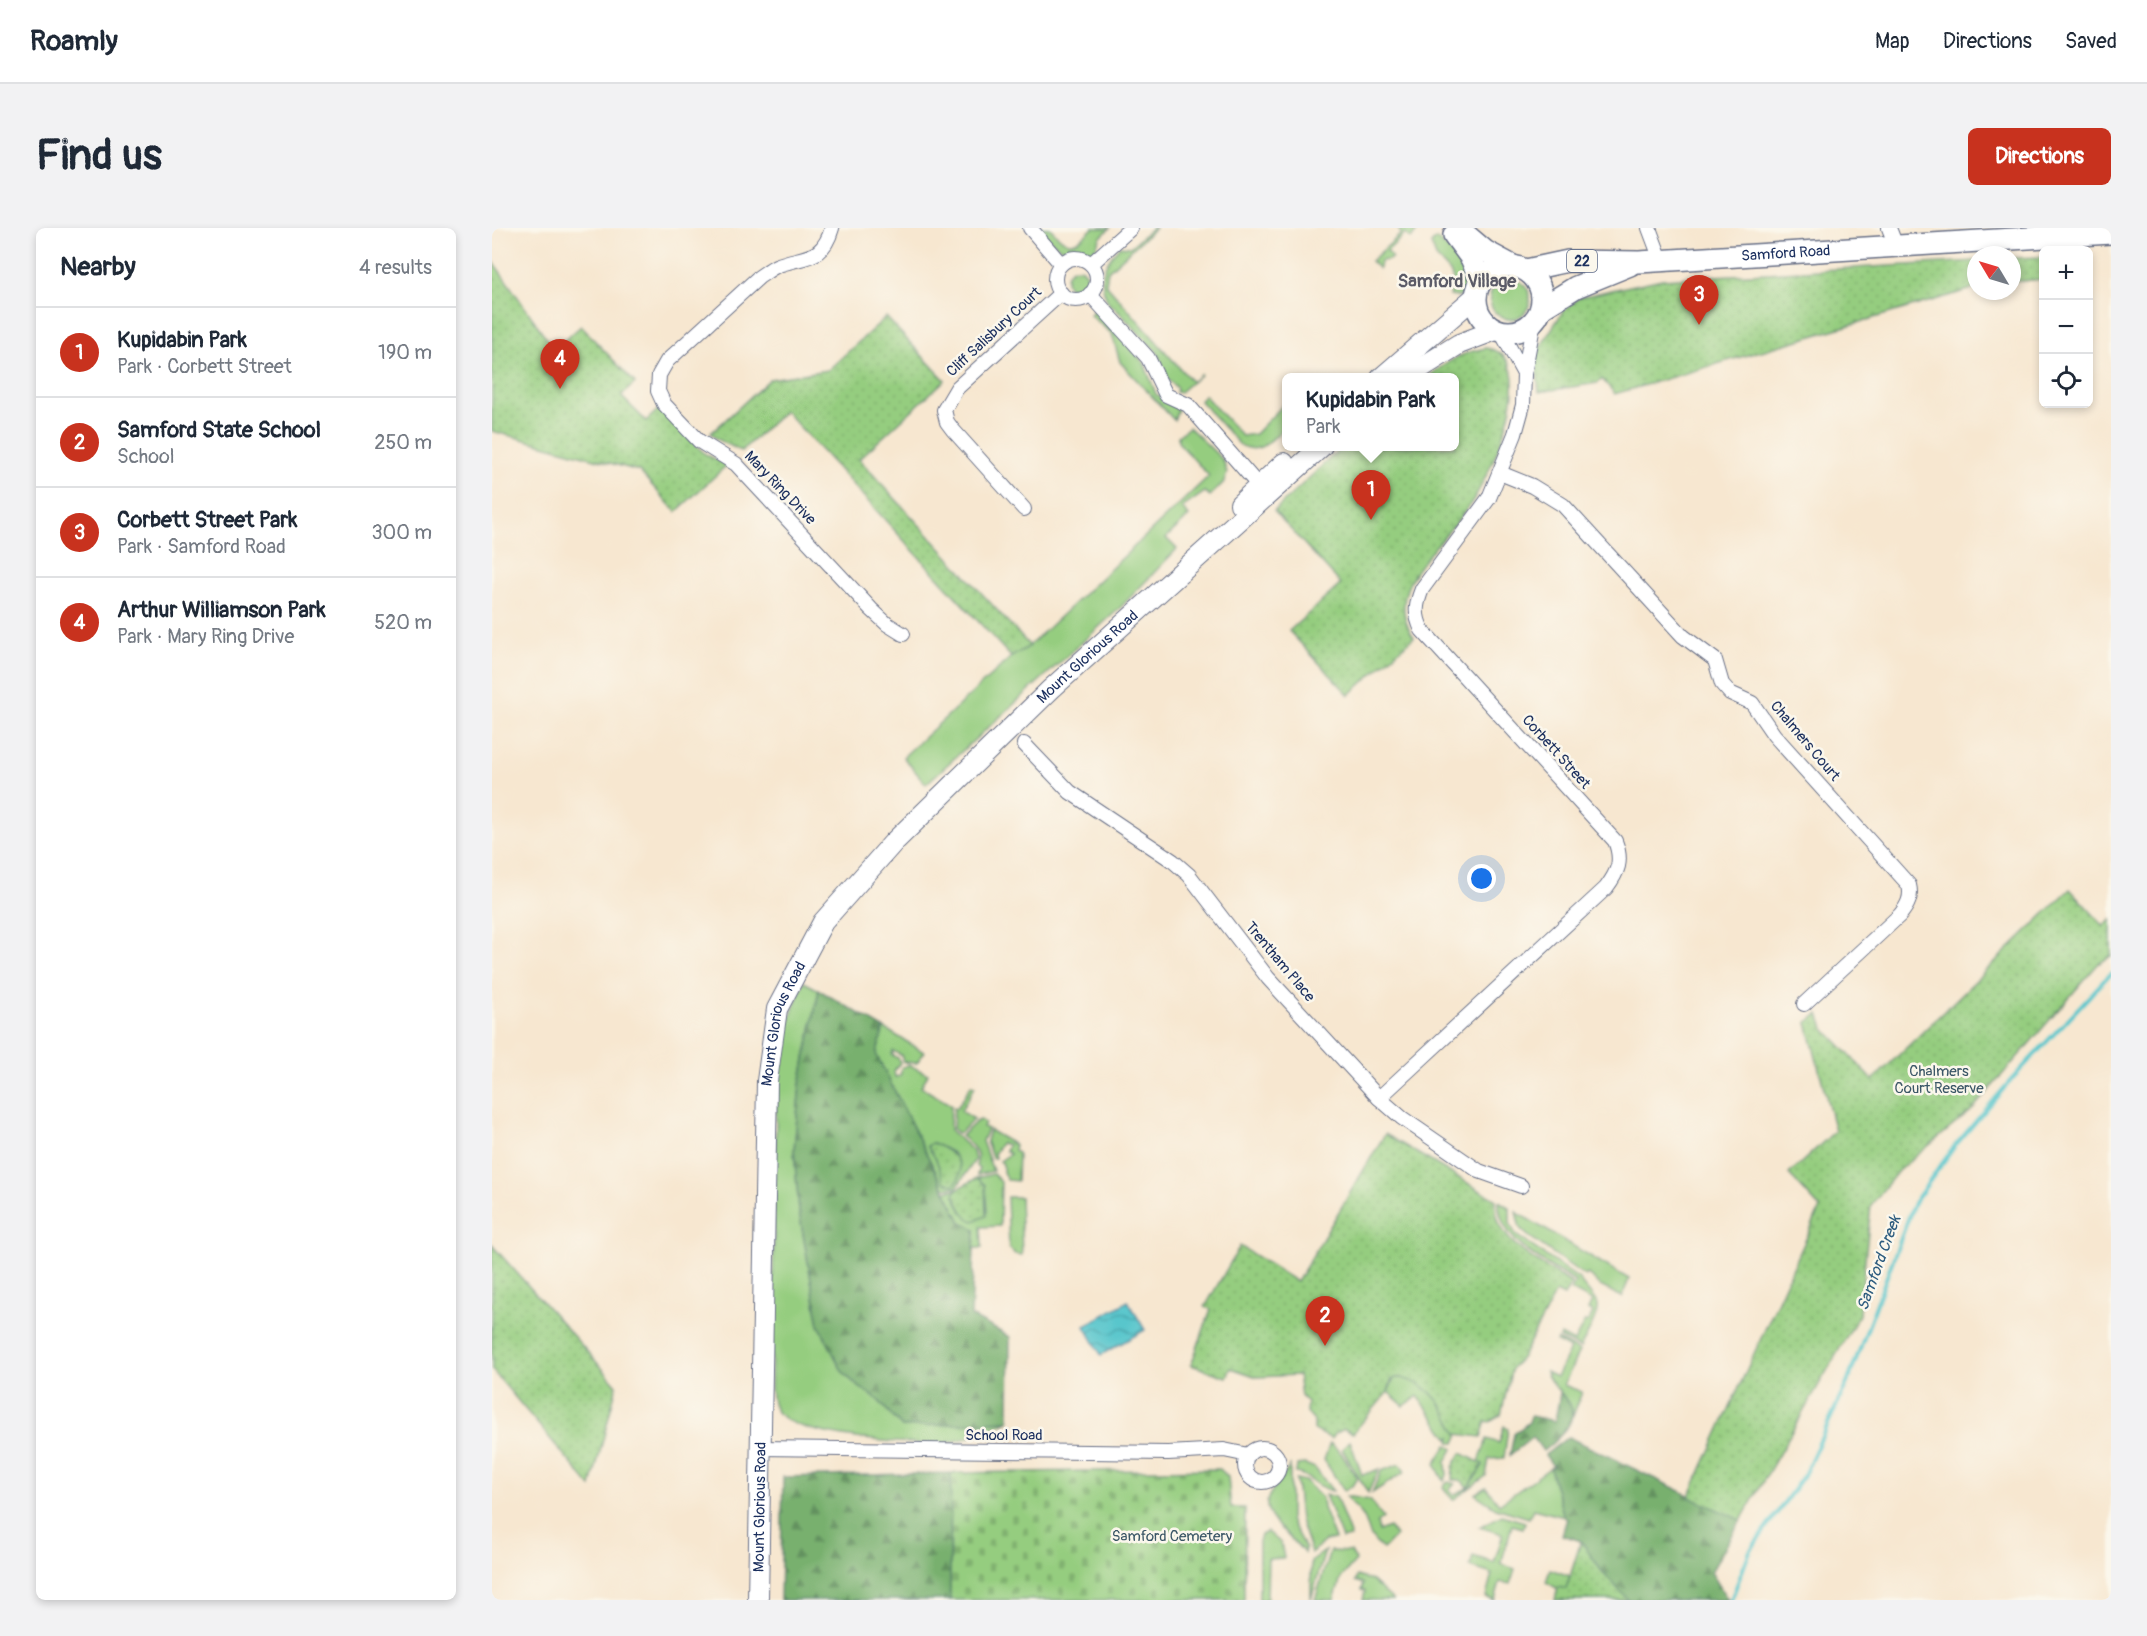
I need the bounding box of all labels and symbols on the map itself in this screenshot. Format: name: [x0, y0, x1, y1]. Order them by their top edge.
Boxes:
street label: Samford Road: [1741, 241, 1831, 265]
north arrow: [1967, 246, 2021, 300]
road number: 22: [1567, 250, 1597, 272]
district label: Samford Village: [1398, 270, 1517, 293]
pin: 3: [1680, 276, 1718, 325]
street label: Cliff Salisbury Court: [942, 282, 1046, 381]
pin: 4: [540, 340, 580, 389]
street label: Mary Ring Drive: [740, 447, 820, 529]
pin: 1: [1352, 470, 1390, 520]
street label: Mount Glorious Road: [1033, 606, 1142, 707]
street label: Chalmers Court: [1766, 697, 1845, 786]
street label: Corbett Street: [1518, 711, 1595, 794]
your location: [1467, 864, 1496, 893]
street label: Trentham Place: [1241, 918, 1319, 1006]
street label: Mount Glorious Road: [757, 958, 810, 1087]
park label: Chalmers Court Reserve: [1894, 1062, 1984, 1098]
water label: Samford Creek: [1853, 1212, 1906, 1313]
pin: 2: [1306, 1296, 1344, 1346]
street label: School Road: [965, 1426, 1043, 1445]
street label: Mount Glorious Road: [749, 1442, 770, 1572]
park label: Samford Cemetery: [1112, 1527, 1233, 1546]

